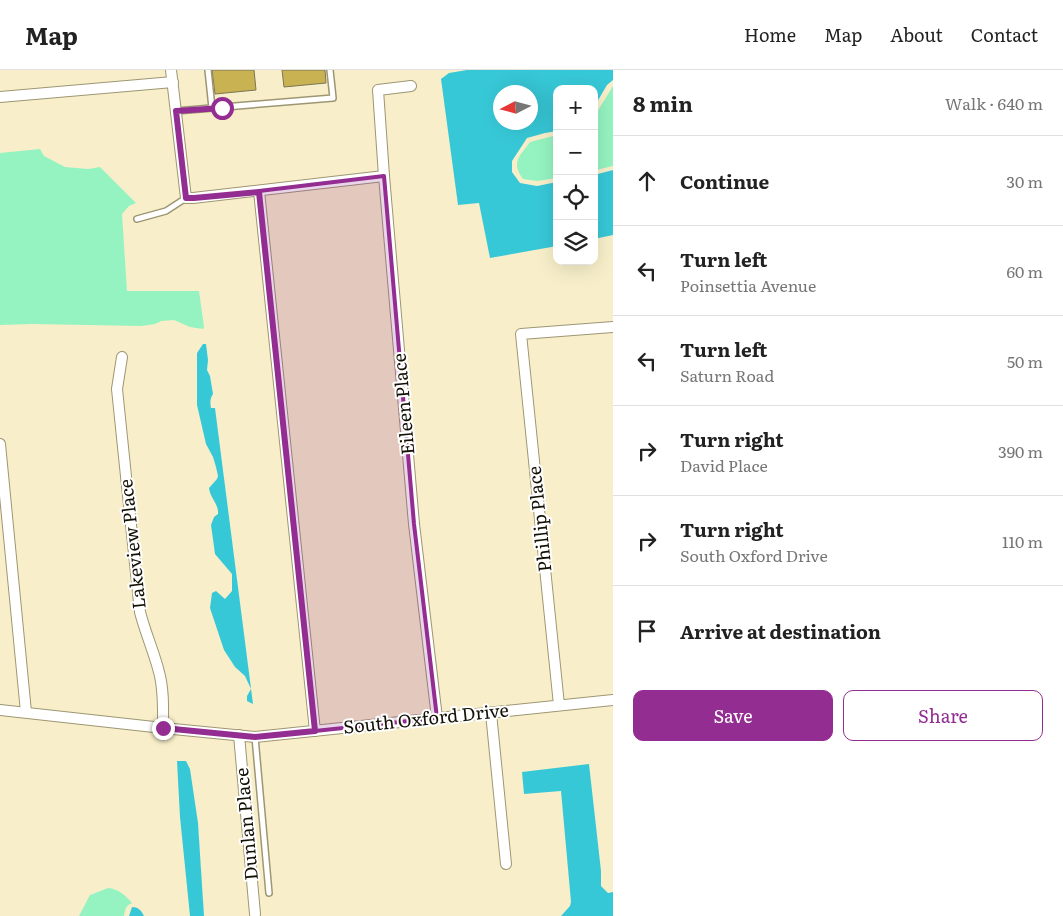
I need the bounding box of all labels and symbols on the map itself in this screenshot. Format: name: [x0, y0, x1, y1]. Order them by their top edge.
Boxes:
north arrow: [493, 85, 538, 130]
route start: [211, 97, 234, 120]
street label: Eileen Place: [385, 352, 420, 456]
street label: Phillip Place: [520, 465, 557, 573]
street label: Lakeview Place: [111, 478, 152, 611]
street label: South Oxford Drive: [342, 695, 510, 740]
route end: [152, 717, 175, 740]
street label: Dunlan Place: [227, 767, 264, 882]

